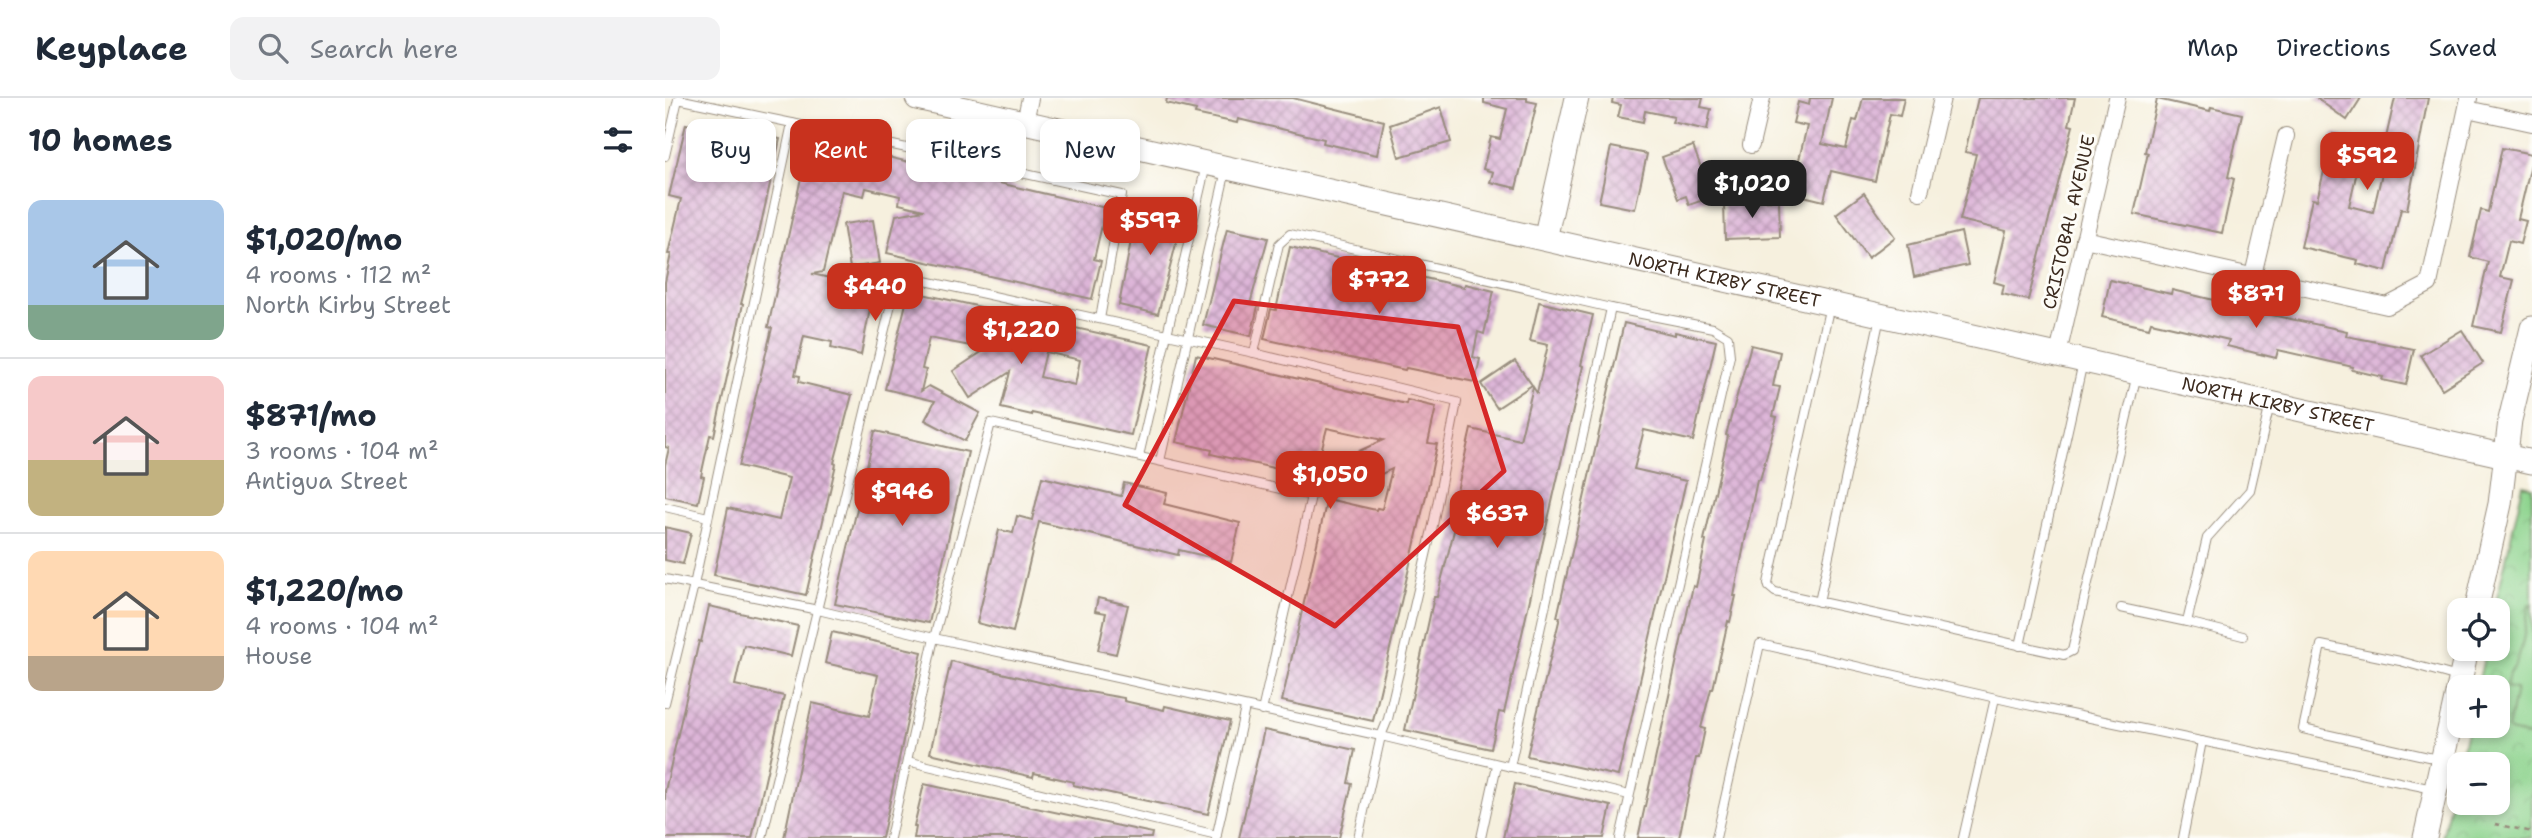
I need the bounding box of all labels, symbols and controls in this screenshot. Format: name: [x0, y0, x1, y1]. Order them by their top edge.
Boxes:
search box: [230, 17, 720, 80]
text: Keyplace: [35, 26, 188, 71]
icon: search: [254, 29, 292, 67]
text: Search here: [310, 31, 458, 66]
text: Map: [2187, 32, 2238, 64]
text: Directions: [2276, 32, 2391, 64]
text: Saved: [2429, 32, 2497, 64]
chip: Buy: [686, 119, 776, 182]
chip: Rent: [790, 119, 892, 182]
chip: Filters: [906, 119, 1026, 182]
chip: New: [1040, 119, 1140, 182]
text: 10 homes: [28, 120, 173, 161]
icon: filters: [599, 121, 637, 159]
street label: CRISTOBAL AVENUE: [2037, 132, 2101, 312]
pin: $592: [2326, 132, 2408, 192]
text: $592: [2336, 140, 2398, 170]
pin: $1,020: [1695, 160, 1809, 220]
text: $1,020: [1713, 168, 1791, 198]
pin: $597: [1109, 198, 1191, 257]
text: $597: [1119, 205, 1181, 235]
text: $1,020/mo: [245, 219, 403, 260]
icon: home: [84, 228, 168, 312]
street label: NORTH KIRBY STREET: [1626, 247, 1823, 313]
pin: $772: [1338, 256, 1420, 316]
text: 4 rooms · 112 m²: [245, 260, 431, 290]
pin: $440: [834, 264, 916, 323]
text: $772: [1348, 264, 1410, 294]
text: $440: [843, 271, 907, 301]
pin: $871: [2215, 271, 2297, 330]
text: $871: [2227, 278, 2285, 308]
text: North Kirby Street: [245, 290, 451, 320]
pin: $1,220: [964, 306, 1078, 366]
text: $1,220: [982, 314, 1060, 344]
street label: NORTH KIRBY STREET: [2179, 371, 2376, 438]
text: $871/mo: [245, 395, 377, 436]
icon: home: [84, 404, 168, 488]
text: 3 rooms · 104 m²: [245, 436, 438, 466]
pin: $1,050: [1273, 452, 1387, 511]
text: $1,050: [1292, 459, 1368, 489]
text: Antigua Street: [245, 466, 408, 496]
pin: $946: [861, 468, 943, 528]
text: $946: [871, 476, 933, 506]
pin: $637: [1456, 490, 1538, 550]
text: $637: [1466, 498, 1528, 528]
text: $1,220/mo: [245, 570, 404, 611]
icon: home: [84, 579, 168, 663]
map controls: [2447, 598, 2510, 815]
button: locate: [2447, 598, 2510, 661]
text: 4 rooms · 104 m²: [245, 611, 438, 641]
text: House: [245, 641, 313, 671]
button: +: [2447, 675, 2510, 738]
button: −: [2447, 752, 2510, 815]

